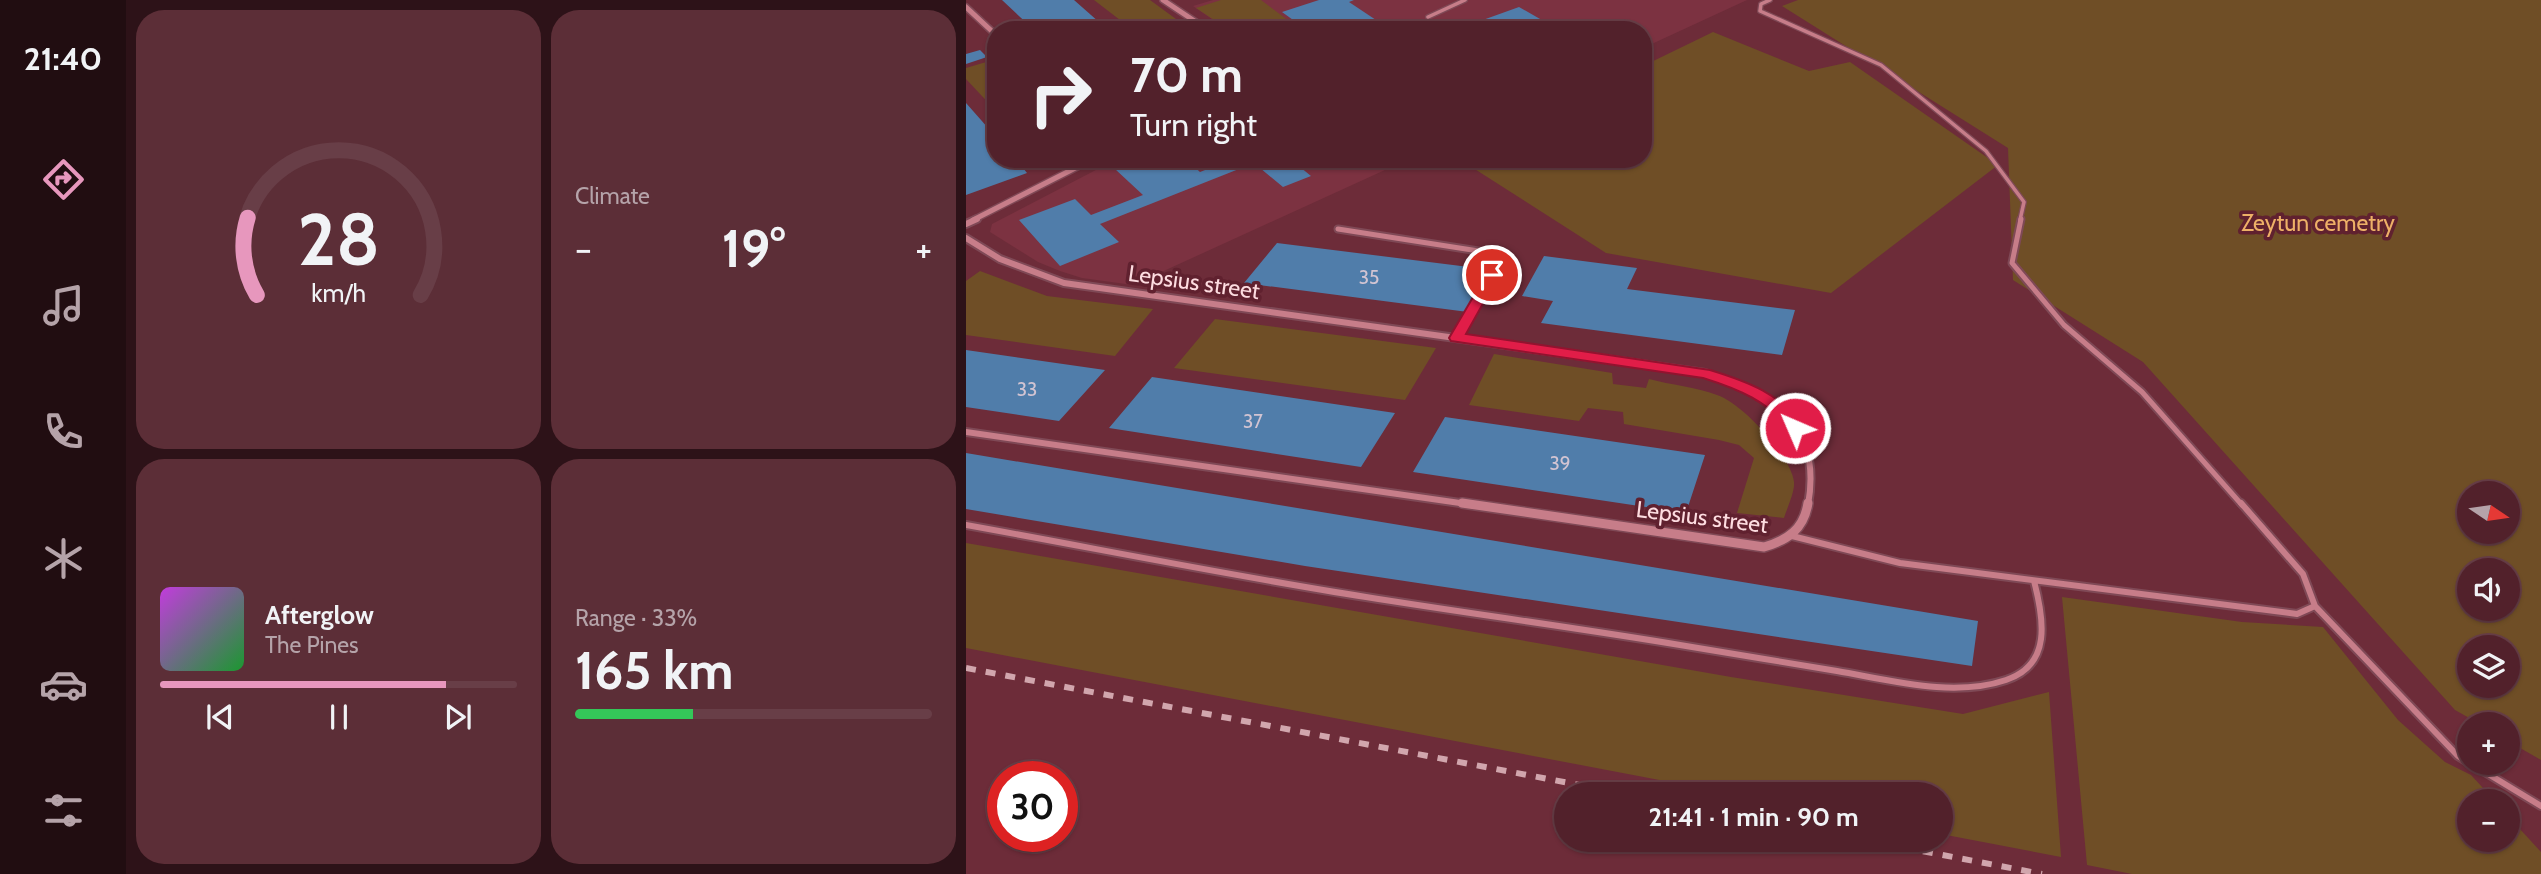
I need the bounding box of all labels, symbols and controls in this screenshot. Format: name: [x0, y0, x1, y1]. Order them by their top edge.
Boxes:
text: 21:40: [24, 39, 102, 78]
text: 70 m: [1130, 45, 1243, 104]
icon: right: [1015, 49, 1106, 140]
text: Turn right: [1130, 105, 1257, 144]
icon: directions: [39, 155, 88, 204]
text: Climate: [575, 182, 650, 210]
text: 28: [297, 196, 380, 284]
park label: Zeytun cemetry: [2241, 209, 2395, 237]
text: 19°: [722, 217, 785, 280]
text: −: [575, 225, 592, 272]
text: +: [915, 225, 932, 272]
pin: [1462, 245, 1522, 305]
icon: arrive: [1473, 256, 1511, 294]
street label: Lepsius street: [1126, 259, 1262, 305]
house number: 35: [1359, 266, 1379, 289]
text: km/h: [311, 278, 366, 308]
icon: music: [39, 281, 88, 330]
house number: 33: [1017, 378, 1037, 401]
position arrow: [1758, 391, 1832, 465]
icon: phone: [39, 407, 88, 456]
house number: 37: [1243, 410, 1263, 433]
house number: 39: [1549, 452, 1571, 475]
north arrow: [2457, 481, 2520, 544]
map controls: [2457, 481, 2520, 852]
street label: Lepsius street: [1634, 495, 1770, 539]
icon: climate: [39, 534, 88, 583]
button: sound: [2457, 558, 2520, 621]
text: Afterglow: [265, 599, 374, 631]
text: Range · 33%: [575, 604, 697, 632]
text: The Pines: [265, 631, 359, 659]
button: layers: [2457, 635, 2520, 698]
text: 165 km: [575, 639, 733, 702]
icon: car: [39, 660, 88, 709]
icon: previous: [201, 698, 239, 736]
icon: pause: [320, 698, 358, 736]
icon: next: [439, 698, 477, 736]
button: +: [2457, 712, 2520, 775]
speed limit sign: 30: [987, 761, 1078, 852]
icon: filters: [39, 786, 88, 835]
button: −: [2457, 789, 2520, 852]
text: 21:41 · 1 min · 90 m: [1648, 801, 1859, 833]

